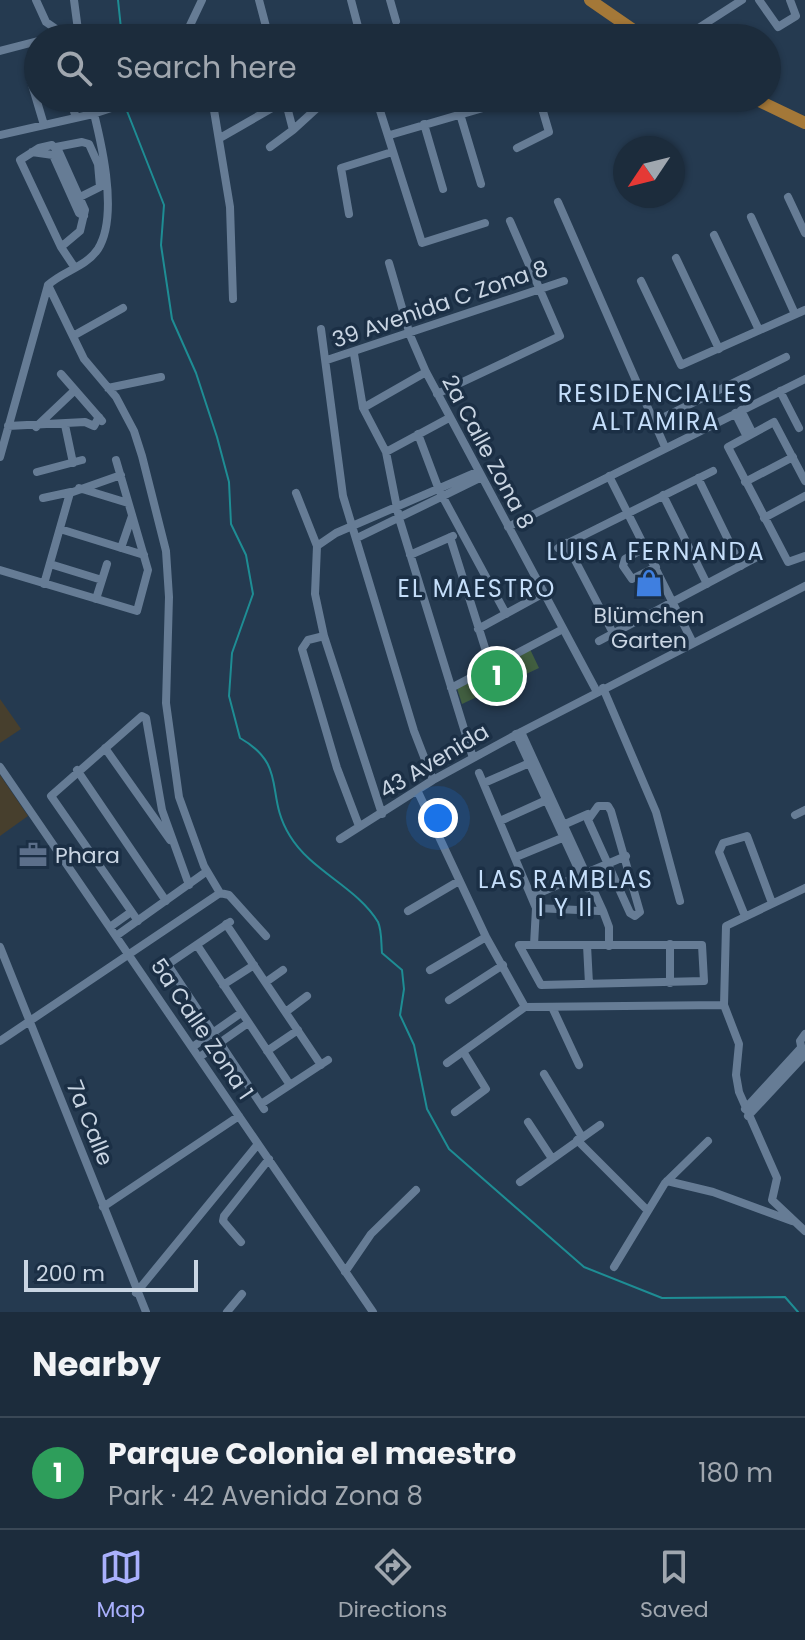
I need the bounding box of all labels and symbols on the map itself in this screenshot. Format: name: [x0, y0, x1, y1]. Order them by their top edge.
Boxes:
north arrow: [613, 136, 685, 208]
street label: 39 Avenida C Zona 8: [328, 253, 552, 355]
street label: 2a Calle Zona 8: [434, 370, 542, 534]
district label: RESIDENCIALES ALTAMIRA: [558, 377, 754, 438]
district label: LUISA FERNANDA: [546, 535, 766, 568]
shop icon: Blümchen Garten: [634, 568, 664, 598]
district label: EL MAESTRO: [398, 572, 556, 605]
place label: Blümchen Garten: [594, 600, 704, 656]
pin: 1: [471, 646, 523, 706]
street label: 43 Avenida: [373, 716, 495, 806]
your location: [418, 798, 458, 838]
office icon: Phara: [18, 840, 48, 870]
place label: Phara: [55, 840, 120, 871]
district label: LAS RAMBLAS I Y II: [478, 863, 654, 924]
street label: 5a Calle Zona 1: [143, 952, 261, 1106]
street label: 7a Calle: [59, 1076, 121, 1170]
scale bar: [24, 1256, 198, 1292]

